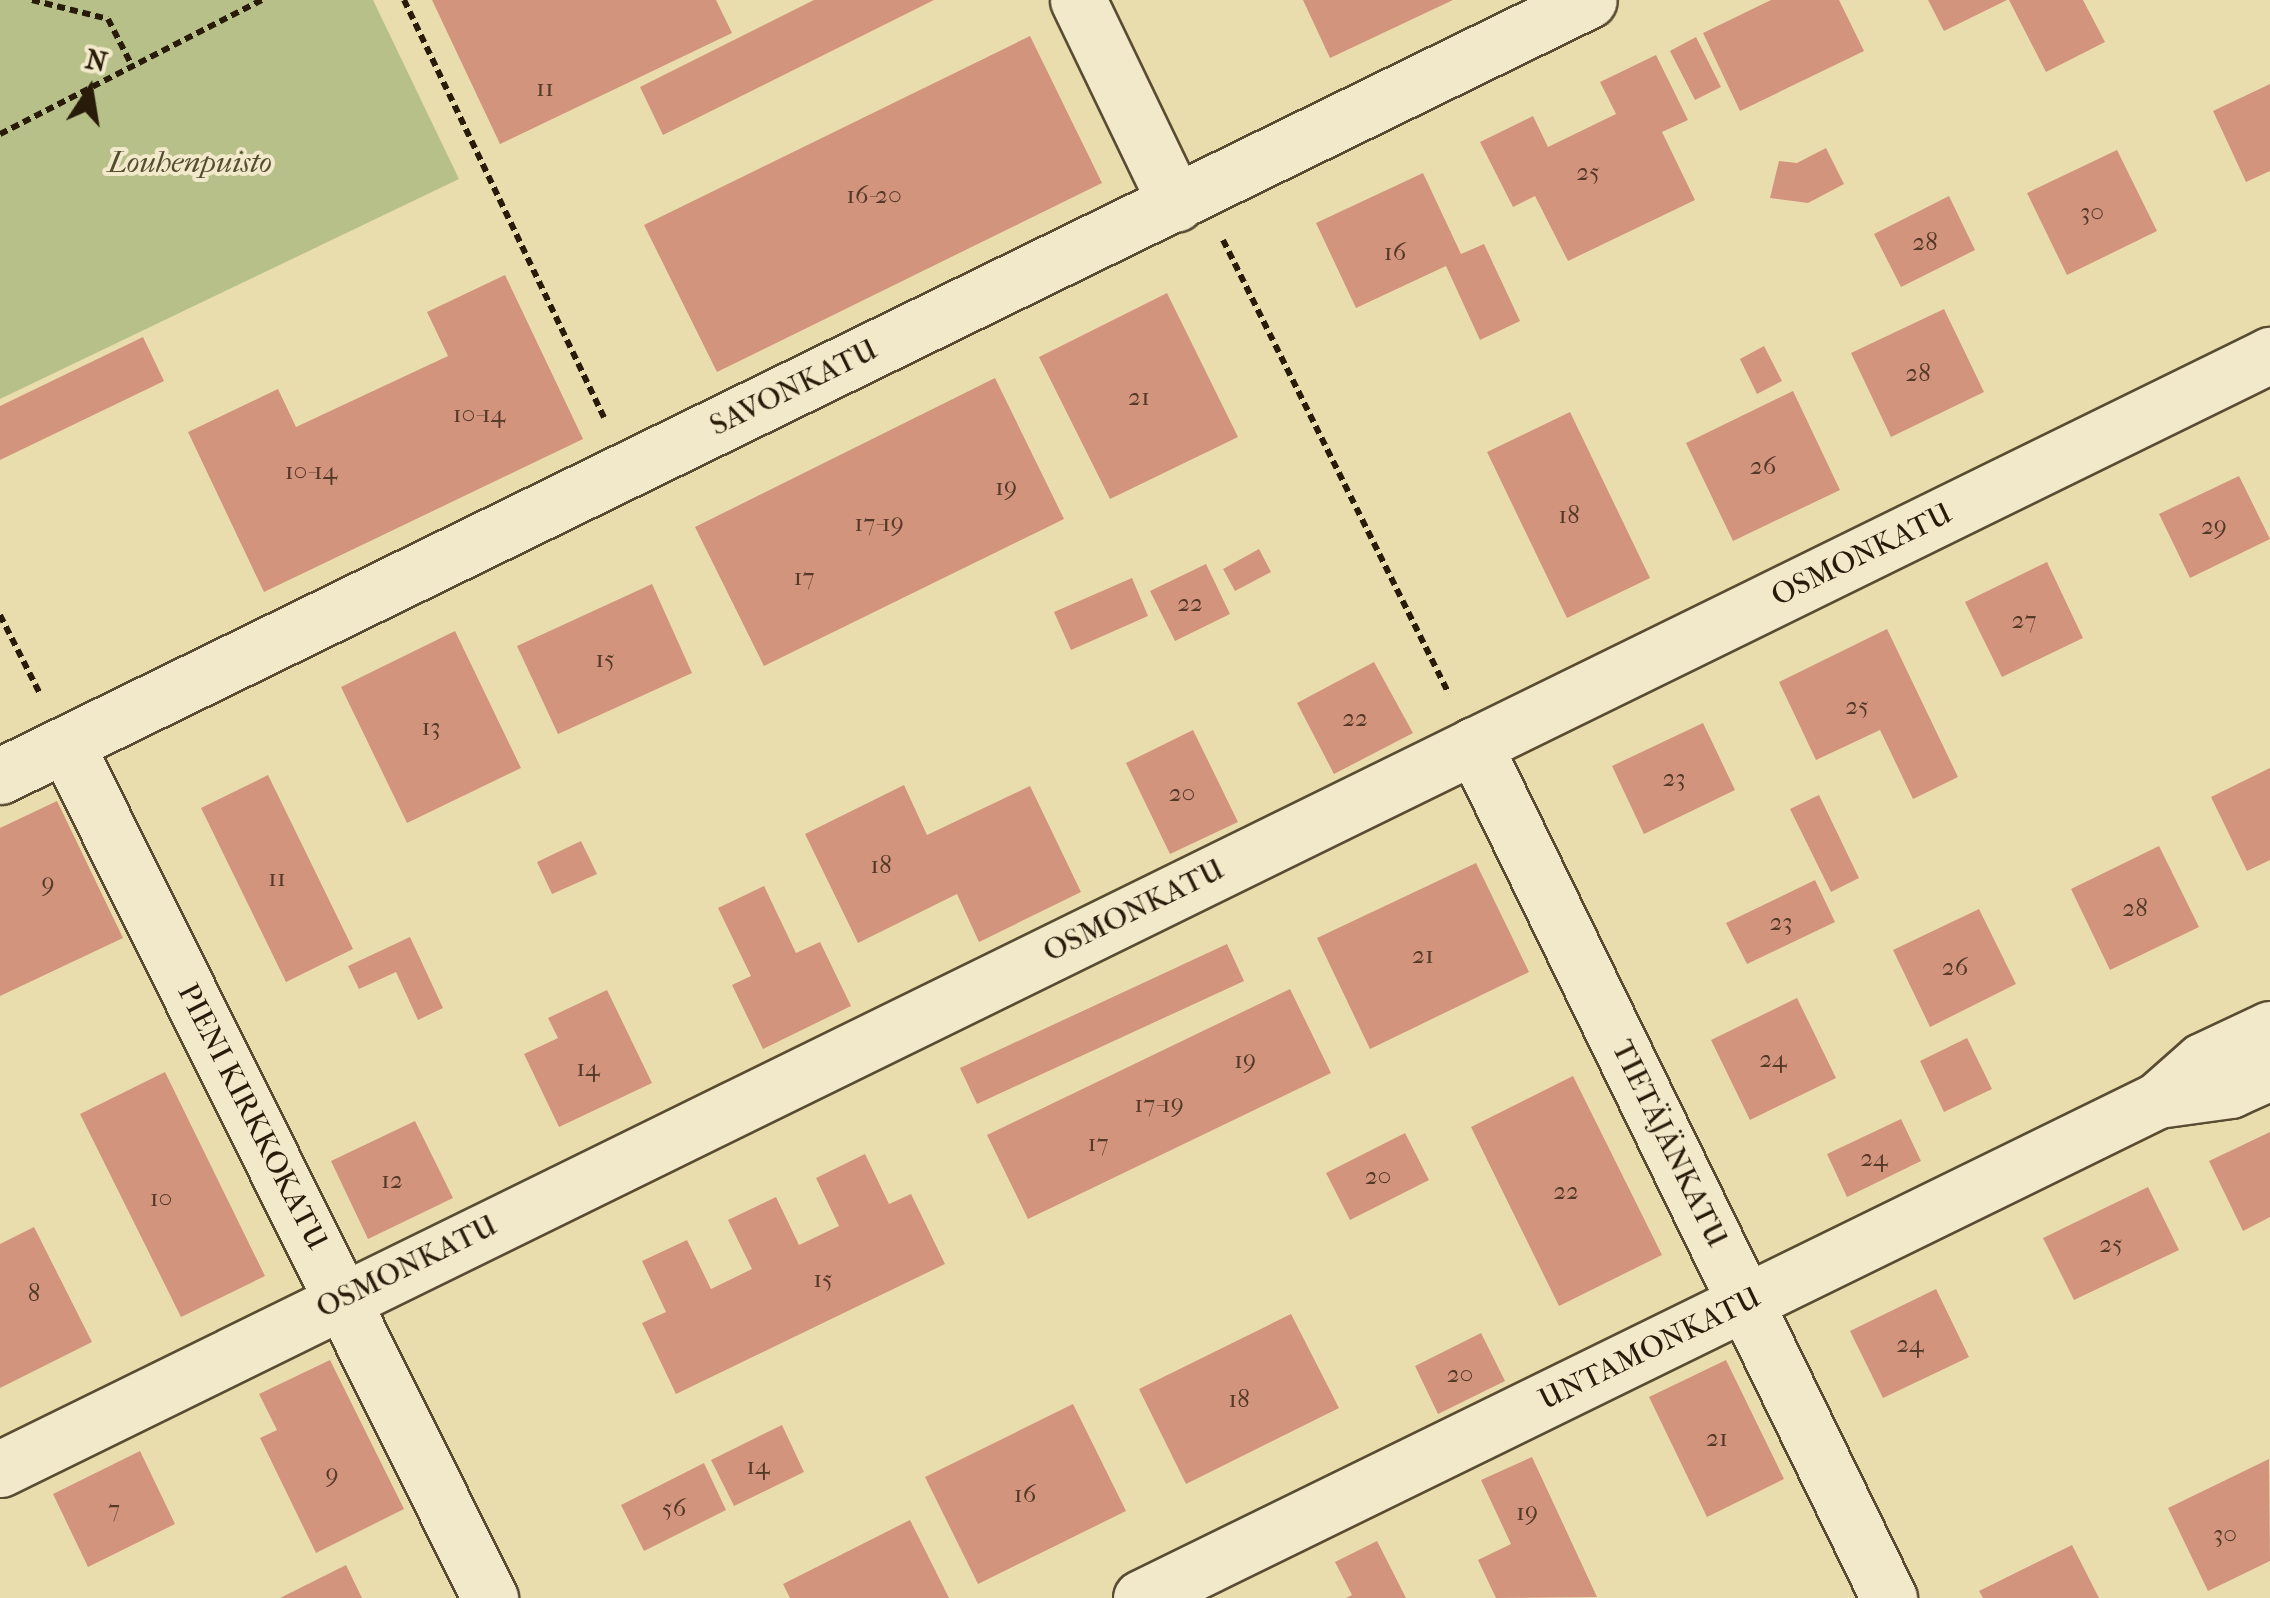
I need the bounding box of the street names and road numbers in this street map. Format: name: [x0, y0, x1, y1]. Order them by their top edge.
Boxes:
street label: SAVONKATU: [704, 332, 884, 444]
street label: OSMONKATU: [1766, 496, 1958, 614]
street label: OSMONKATU: [1038, 852, 1230, 970]
street label: PIENI KIRKKOKATU: [169, 978, 335, 1256]
street label: TIETÄJÄNKATU: [1603, 1035, 1735, 1253]
street label: OSMONKATU: [311, 1208, 503, 1326]
street label: UNTAMONKATU: [1533, 1280, 1767, 1418]

